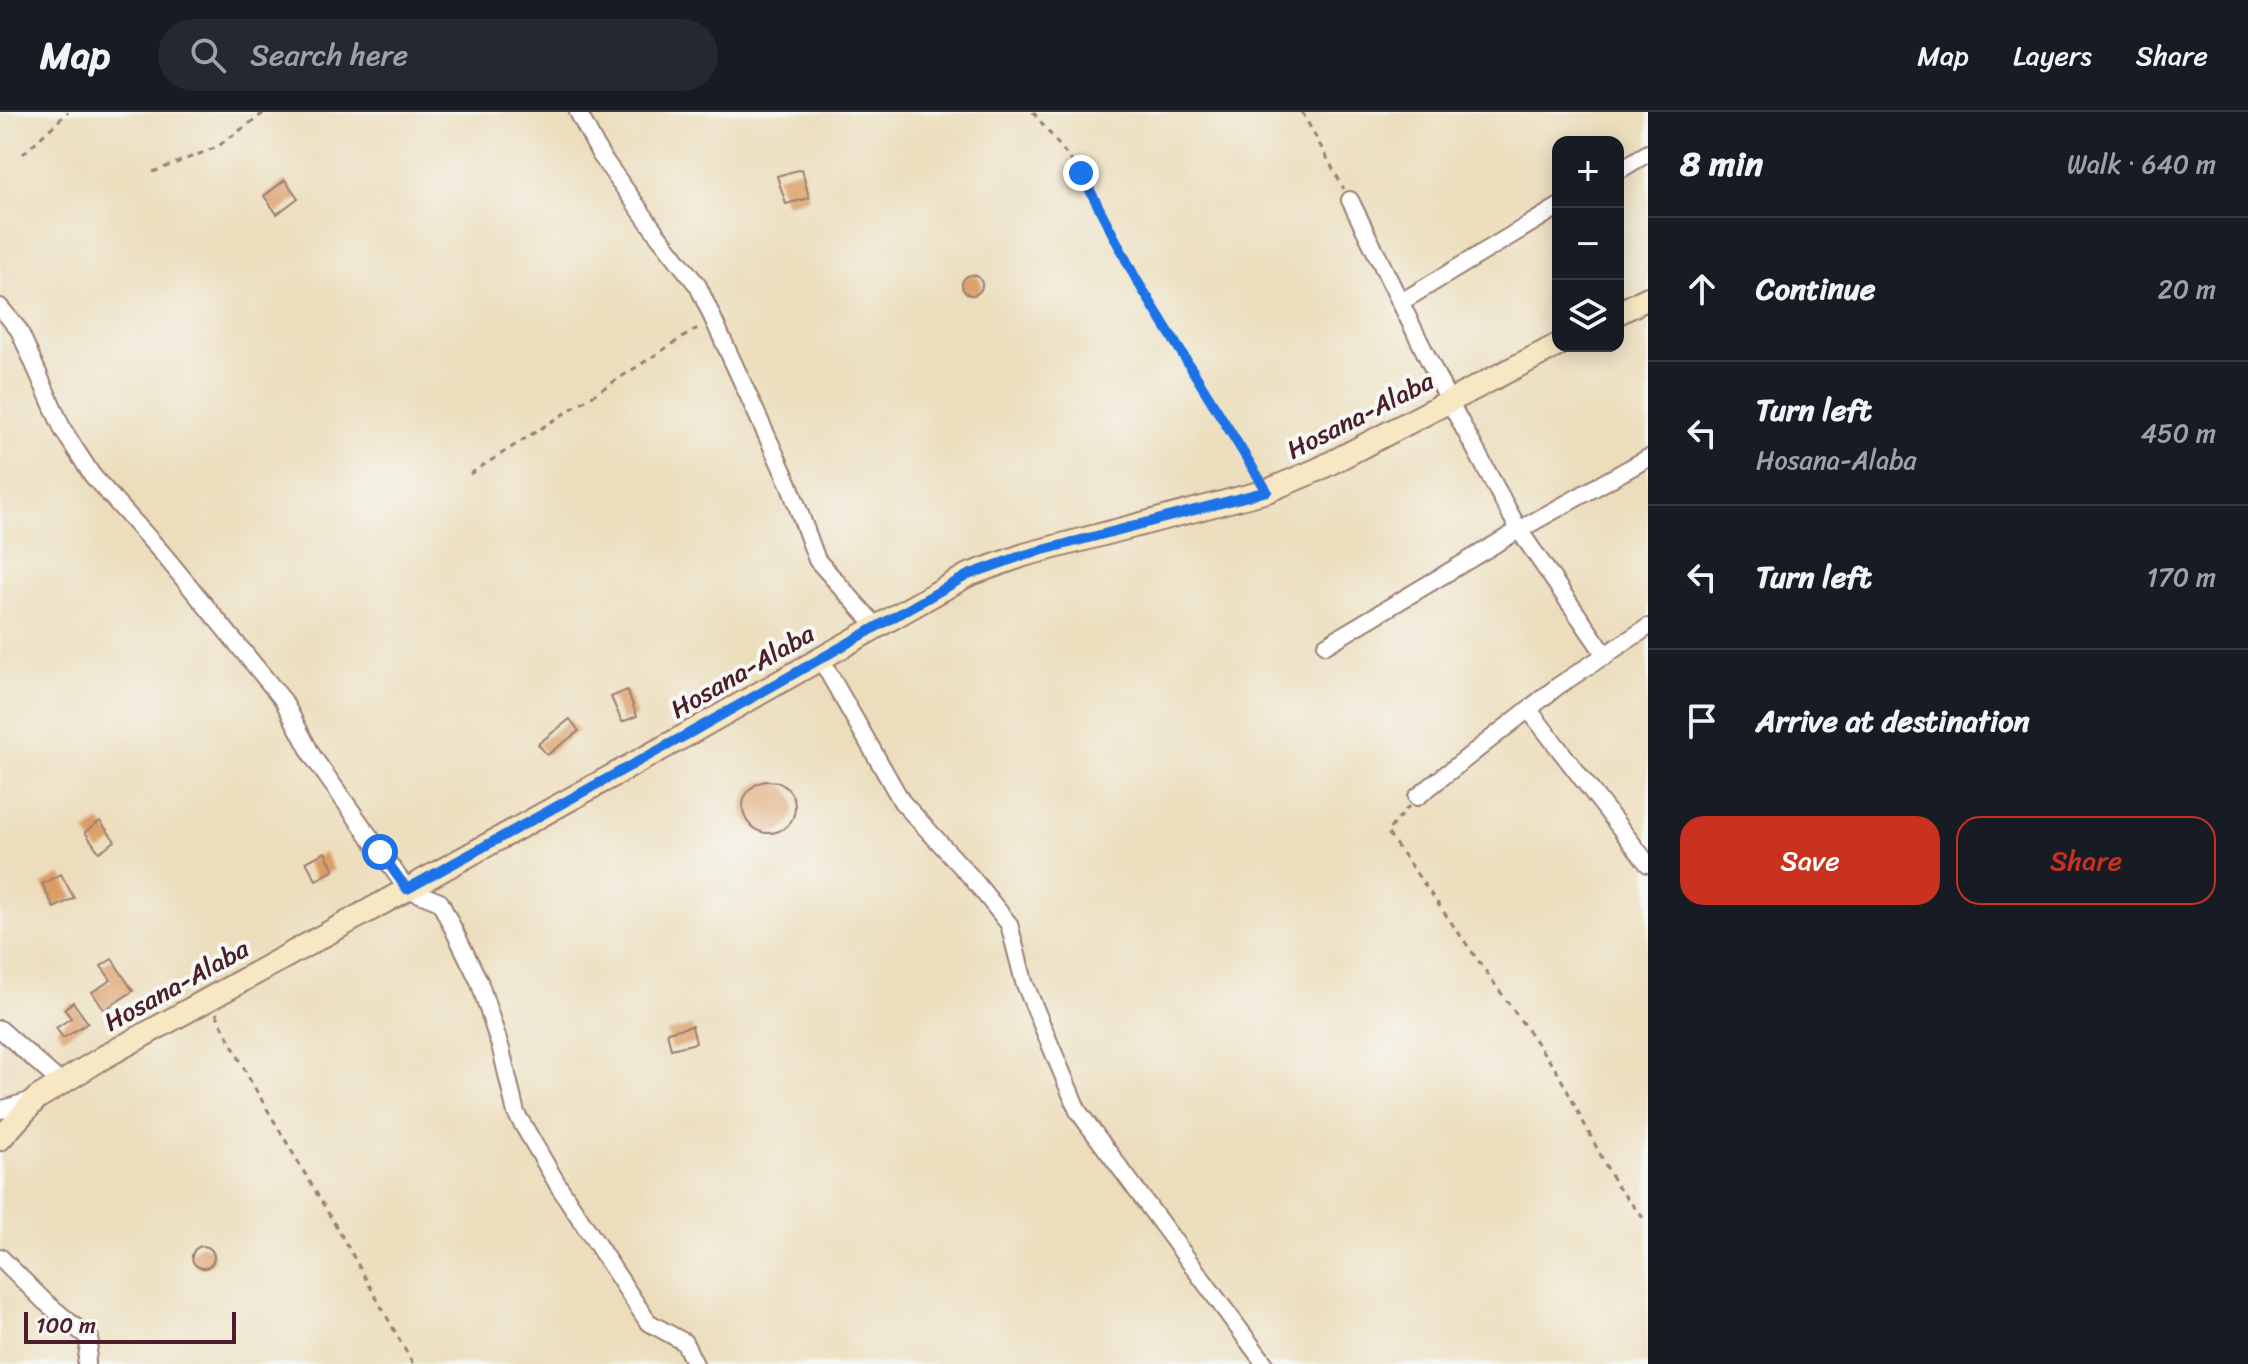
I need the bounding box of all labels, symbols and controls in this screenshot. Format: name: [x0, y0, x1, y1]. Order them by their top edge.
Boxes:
search box: [158, 19, 718, 91]
text: Map: [40, 22, 110, 89]
text: Search here: [250, 28, 408, 82]
text: Map: [1917, 31, 1969, 80]
text: Layers: [2013, 31, 2092, 80]
text: Share: [2136, 31, 2208, 80]
icon: search: [186, 33, 230, 77]
text: 8 min: [1680, 134, 1763, 194]
map controls: [1552, 136, 1624, 352]
button: +: [1552, 136, 1624, 208]
text: Walk · 640 m: [2067, 141, 2216, 187]
route end: [1063, 155, 1099, 191]
button: −: [1552, 208, 1624, 280]
text: Continue: [1756, 262, 1875, 316]
text: 20 m: [2158, 266, 2216, 312]
icon: ahead: [1680, 267, 1724, 311]
button: layers: [1552, 280, 1624, 352]
street label: Hosana-Alaba: [1278, 358, 1443, 472]
text: Turn left: [1756, 383, 1872, 437]
text: 450 m: [2141, 410, 2216, 456]
icon: left: [1680, 411, 1724, 455]
text: Hosana-Alaba: [1756, 437, 1917, 483]
text: Turn left: [1756, 550, 1872, 604]
text: 170 m: [2147, 554, 2216, 600]
icon: left: [1680, 555, 1724, 599]
street label: Hosana-Alaba: [661, 610, 824, 731]
text: Arrive at destination: [1756, 694, 2030, 748]
icon: arrive: [1680, 699, 1724, 743]
button: Save: [1680, 816, 1940, 905]
button: Share: [1956, 816, 2216, 905]
route start: [362, 834, 398, 870]
street label: Hosana-Alaba: [95, 925, 258, 1044]
text: 100 m: [36, 1306, 96, 1345]
scale bar: [24, 1308, 236, 1344]

